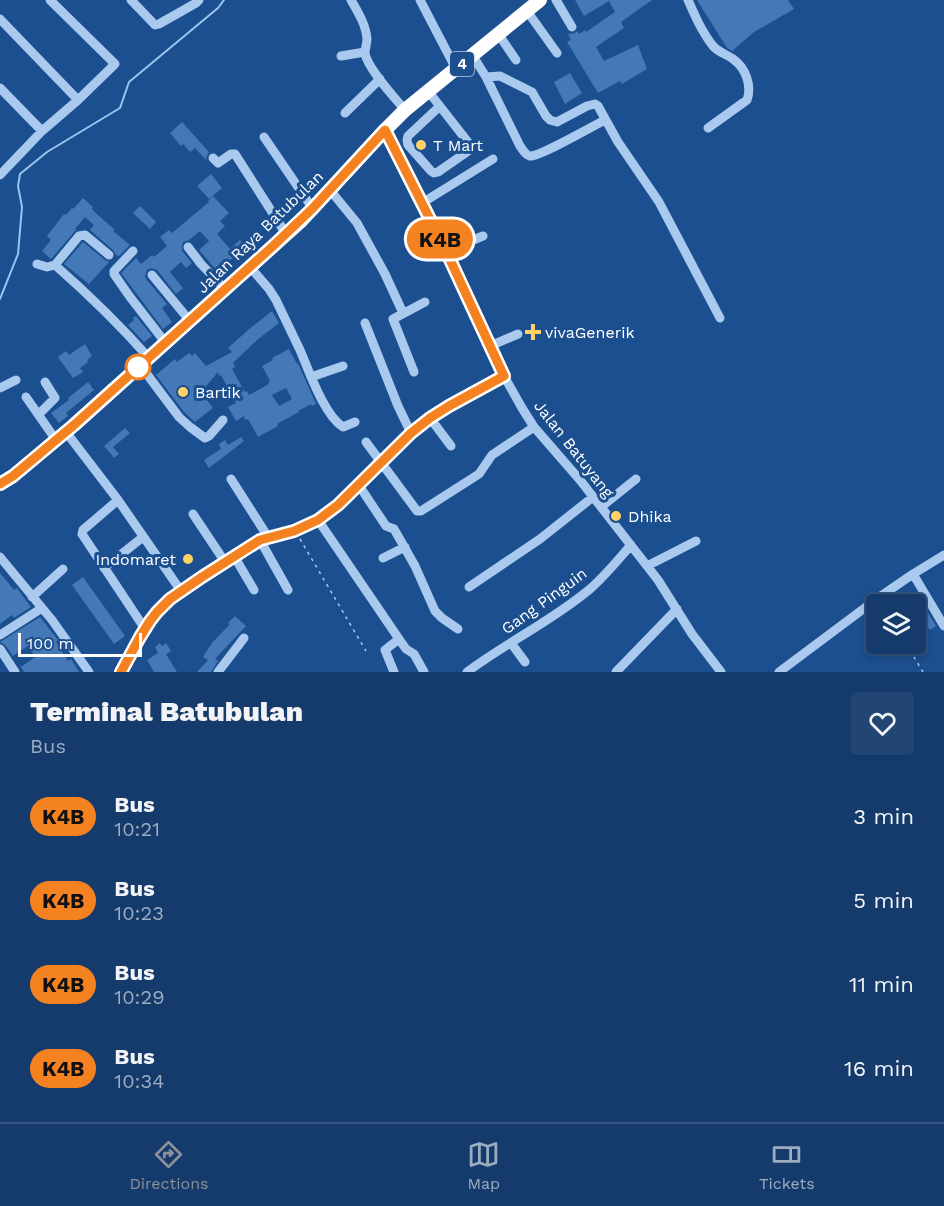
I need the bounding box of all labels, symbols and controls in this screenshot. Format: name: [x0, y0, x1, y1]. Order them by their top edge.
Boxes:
road number: 4: [450, 52, 474, 76]
place label: T Mart: [433, 136, 483, 155]
marker: T Mart: [414, 138, 428, 152]
street label: Jalan Raya Batubulan: [193, 167, 327, 297]
line badge: K4B: [406, 220, 474, 258]
text: K4B: [419, 227, 461, 252]
place label: vivaGenerik: [545, 323, 635, 342]
marker: vivaGenerik: [526, 325, 540, 339]
unlabelled marker: [125, 354, 151, 380]
place label: Bartik: [195, 383, 241, 402]
marker: Bartik: [176, 385, 190, 399]
street label: Jalan Batuyang: [530, 396, 618, 502]
place label: Dhika: [628, 507, 672, 526]
marker: Dhika: [609, 509, 623, 523]
place label: Indomaret: [96, 550, 176, 569]
marker: Indomaret: [181, 552, 195, 566]
street label: Gang Pinguin: [498, 564, 590, 638]
map controls: [866, 594, 926, 654]
button: layers: [866, 594, 926, 654]
scale bar: [18, 630, 142, 658]
text: 100 m: [27, 634, 74, 653]
button: heart: [851, 692, 914, 755]
text: Terminal Batubulan: [30, 695, 303, 728]
text: Bus: [30, 734, 66, 758]
text: Bus: [114, 792, 155, 817]
text: K4B: [42, 804, 84, 829]
text: 3 min: [853, 804, 914, 829]
text: 10:21: [114, 817, 160, 841]
text: Bus: [114, 876, 155, 901]
text: K4B: [42, 888, 84, 913]
text: 5 min: [853, 888, 914, 913]
text: 10:23: [114, 901, 164, 925]
text: Bus: [114, 960, 155, 985]
text: K4B: [42, 972, 84, 997]
text: 11 min: [849, 972, 914, 997]
text: 10:29: [114, 985, 165, 1009]
text: Bus: [114, 1044, 155, 1069]
text: K4B: [42, 1056, 84, 1081]
text: 16 min: [844, 1056, 914, 1081]
text: 10:34: [114, 1069, 164, 1093]
tab: Directions: [129, 1138, 208, 1193]
tab: Map: [467, 1138, 500, 1193]
tab: Tickets: [759, 1138, 815, 1193]

